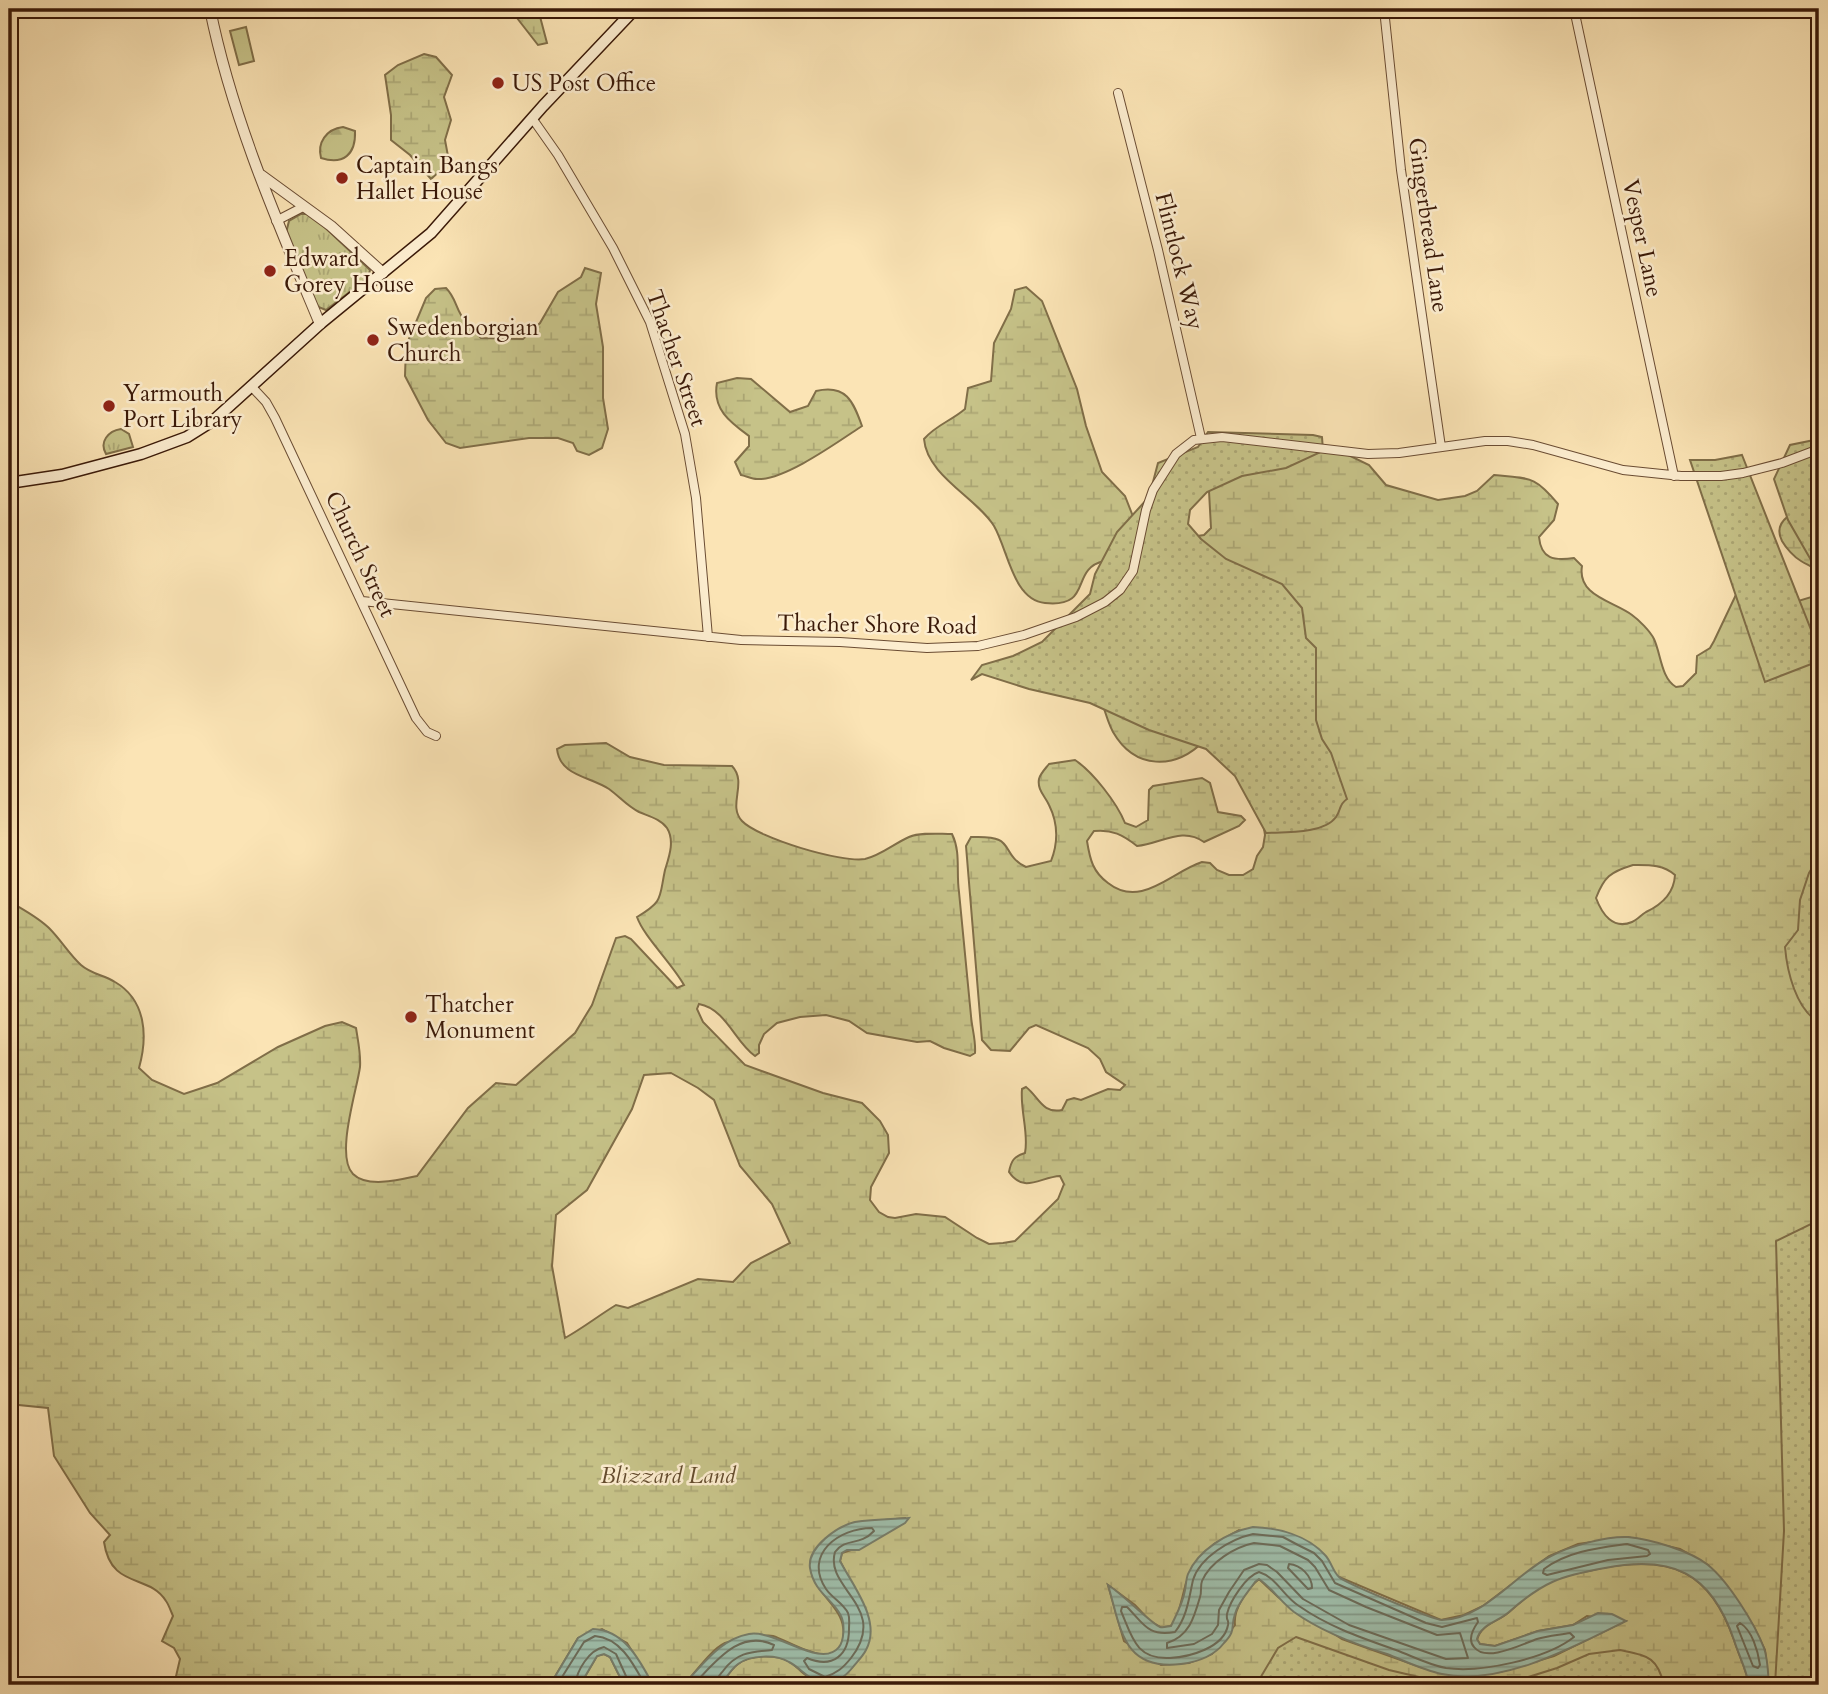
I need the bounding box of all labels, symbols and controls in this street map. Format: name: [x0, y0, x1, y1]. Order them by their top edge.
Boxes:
place label: US Post Office: [512, 68, 656, 99]
marker: US Post Office: [490, 75, 506, 91]
street label: Gingerbread Lane: [1401, 136, 1456, 315]
place label: Captain Bangs Hallet House: [356, 150, 498, 207]
marker: Captain Bangs Hallet House: [334, 170, 350, 186]
street label: Vesper Lane: [1615, 176, 1670, 300]
street label: Flintlock Way: [1147, 189, 1212, 333]
place label: Edward Gorey House: [284, 243, 414, 300]
marker: Edward Gorey House: [262, 263, 278, 279]
street label: Thacher Street: [639, 286, 714, 431]
place label: Swedenborgian Church: [387, 312, 539, 369]
marker: Swedenborgian Church: [365, 332, 381, 348]
place label: Yarmouth Port Library: [123, 378, 242, 435]
marker: Yarmouth Port Library: [101, 398, 117, 414]
street label: Church Street: [318, 486, 403, 622]
street label: Thacher Shore Road: [777, 607, 978, 642]
place label: Thatcher Monument: [425, 989, 535, 1046]
marker: Thatcher Monument: [403, 1009, 419, 1025]
park label: Blizzard Land: [600, 1460, 737, 1491]

